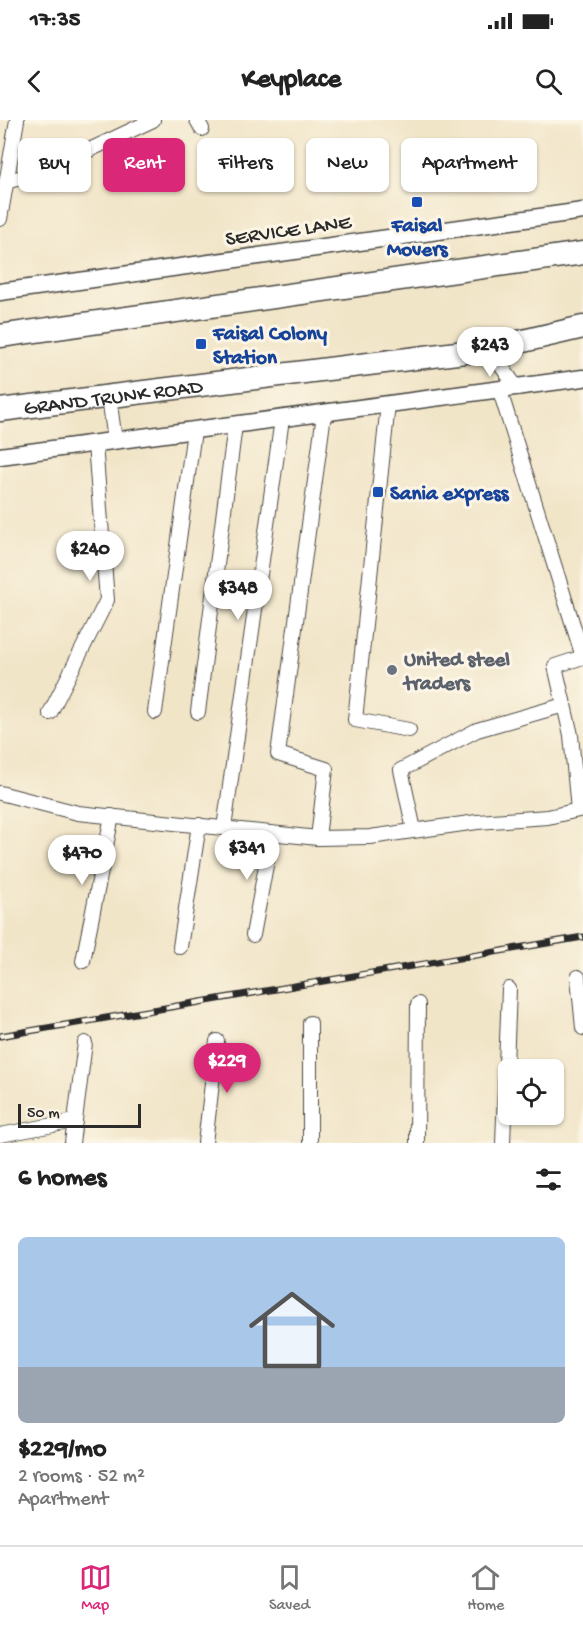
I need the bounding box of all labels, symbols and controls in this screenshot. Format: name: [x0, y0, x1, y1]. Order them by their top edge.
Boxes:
text: 17:35: [30, 8, 80, 34]
icon: back: [18, 65, 51, 98]
text: Keyplace: [242, 65, 341, 97]
icon: search: [532, 65, 565, 98]
chip: Buy: [18, 138, 91, 192]
chip: Rent: [103, 138, 185, 192]
chip: Filters: [197, 138, 294, 192]
chip: New: [306, 138, 389, 192]
chip: Apartment: [401, 138, 537, 192]
marker: Faisal Movers: [410, 195, 424, 209]
street label: SERVICE LANE: [224, 211, 354, 254]
place label: Faisal Movers: [387, 215, 449, 264]
place label: Faisal Colony Station: [212, 323, 328, 372]
pin: $243: [454, 327, 526, 378]
text: $243: [471, 335, 509, 358]
marker: Faisal Colony Station: [194, 337, 208, 351]
street label: GRAND TRUNK ROAD: [23, 376, 205, 423]
place label: Sania express: [390, 483, 510, 508]
marker: Sania express: [371, 485, 385, 499]
pin: $240: [54, 531, 126, 582]
text: $240: [70, 539, 110, 562]
pin: $348: [202, 570, 274, 621]
text: $348: [218, 578, 258, 601]
place label: United steel traders: [402, 649, 510, 698]
marker: United steel traders: [385, 663, 399, 677]
pin: $341: [211, 830, 283, 881]
pin: $470: [46, 835, 118, 886]
text: $341: [229, 838, 265, 861]
text: $470: [62, 843, 102, 866]
pin: $229: [191, 1043, 263, 1094]
text: $229: [208, 1051, 246, 1074]
map controls: [498, 1059, 564, 1125]
button: locate: [498, 1059, 564, 1125]
scale bar: [18, 1101, 141, 1128]
text: 50 m: [27, 1105, 60, 1124]
icon: filters: [532, 1163, 565, 1196]
text: 6 homes: [18, 1164, 106, 1195]
icon: home: [238, 1276, 346, 1384]
text: $229/mo: [18, 1435, 106, 1466]
text: 2 rooms · 52 m²: [18, 1466, 145, 1489]
text: Apartment: [18, 1489, 108, 1512]
tab: Map: [79, 1561, 112, 1616]
tab: Saved: [269, 1561, 310, 1616]
tab: Home: [467, 1561, 504, 1616]

